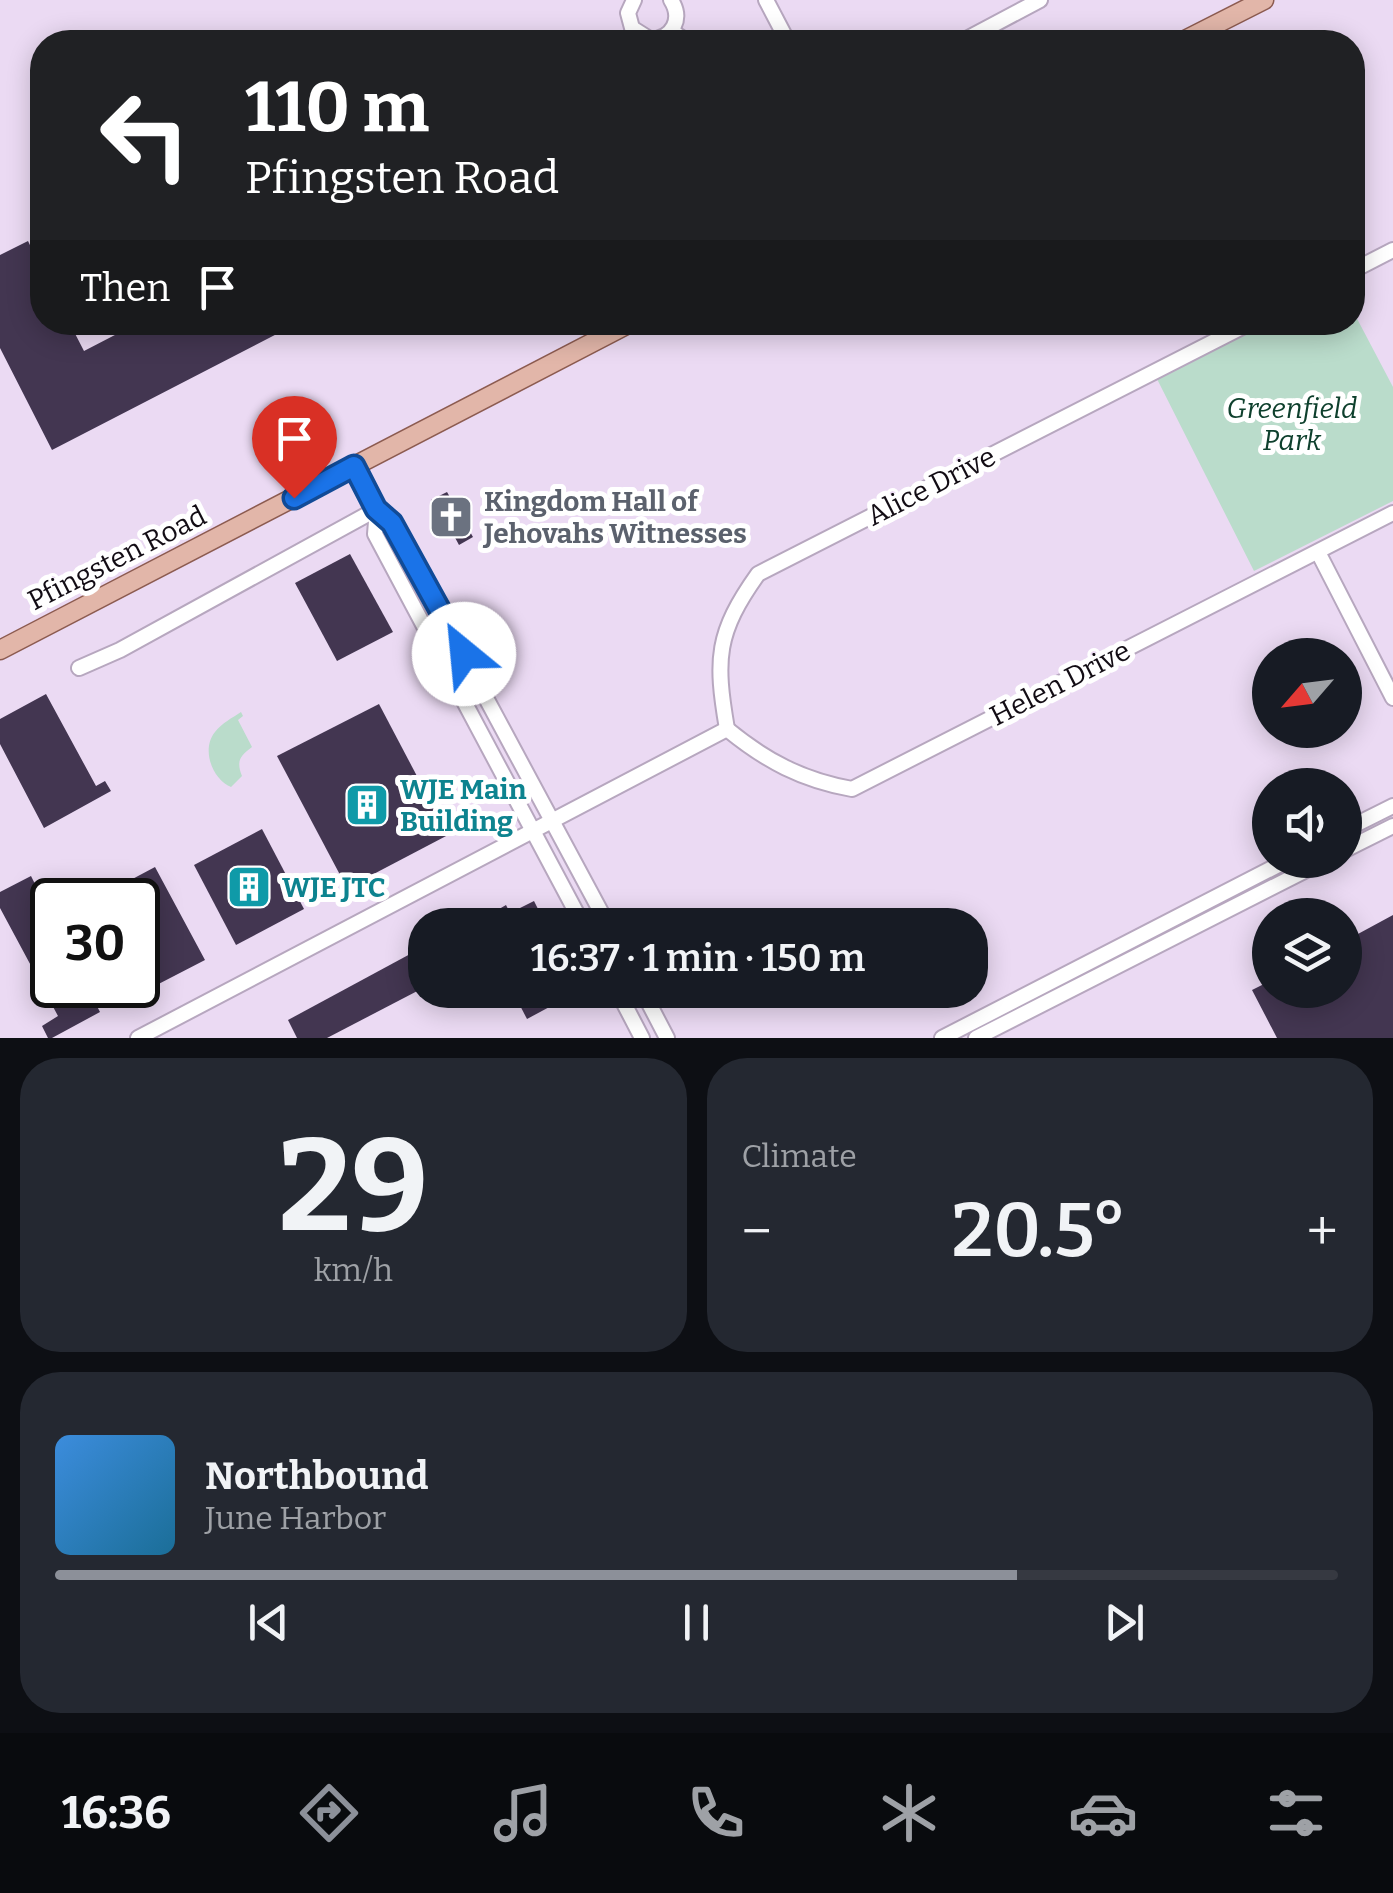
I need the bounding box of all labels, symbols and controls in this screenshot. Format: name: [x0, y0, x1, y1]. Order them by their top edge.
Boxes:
text: 110 m: [245, 66, 429, 150]
icon: left: [80, 70, 210, 200]
text: Pfingsten Road: [245, 151, 559, 205]
icon: arrive: [190, 260, 245, 315]
text: Then: [80, 265, 170, 311]
park label: Greenfield Park: [1227, 392, 1357, 457]
pin: [252, 396, 337, 499]
icon: arrive: [267, 411, 322, 466]
street label: Alice Drive: [861, 440, 1001, 532]
place label: Kingdom Hall of Jehovahs Witnesses: [482, 485, 747, 550]
church icon: Kingdom Hall of Jehovahs Witnesses: [428, 494, 474, 540]
street label: Pfingsten Road: [22, 499, 212, 617]
position arrow: [412, 602, 516, 706]
street label: Helen Drive: [984, 634, 1136, 732]
north arrow: [1252, 638, 1362, 748]
map controls: [1252, 638, 1362, 1008]
button: sound: [1252, 768, 1362, 878]
place label: WJE Main Building: [400, 773, 527, 838]
building icon: WJE Main Building: [344, 782, 390, 828]
building icon: WJE JTC: [226, 864, 272, 910]
place label: WJE JTC: [282, 871, 386, 904]
speed limit sign: 30: [30, 878, 160, 1008]
button: layers: [1252, 898, 1362, 1008]
text: 16:37 · 1 min · 150 m: [531, 935, 865, 981]
text: 29: [278, 1108, 428, 1264]
text: Climate: [742, 1137, 857, 1175]
text: 20.5°: [951, 1186, 1127, 1276]
text: −: [742, 1199, 772, 1265]
text: +: [1307, 1199, 1338, 1265]
text: km/h: [314, 1251, 393, 1289]
text: Northbound: [205, 1453, 428, 1499]
text: June Harbor: [205, 1499, 386, 1537]
icon: previous: [241, 1595, 296, 1650]
icon: pause: [669, 1595, 724, 1650]
icon: next: [1097, 1595, 1152, 1650]
icon: directions: [294, 1778, 364, 1848]
icon: music: [488, 1778, 558, 1848]
icon: phone: [681, 1778, 751, 1848]
icon: climate: [874, 1778, 944, 1848]
icon: car: [1068, 1778, 1138, 1848]
icon: filters: [1261, 1778, 1331, 1848]
text: 16:36: [62, 1786, 171, 1840]

